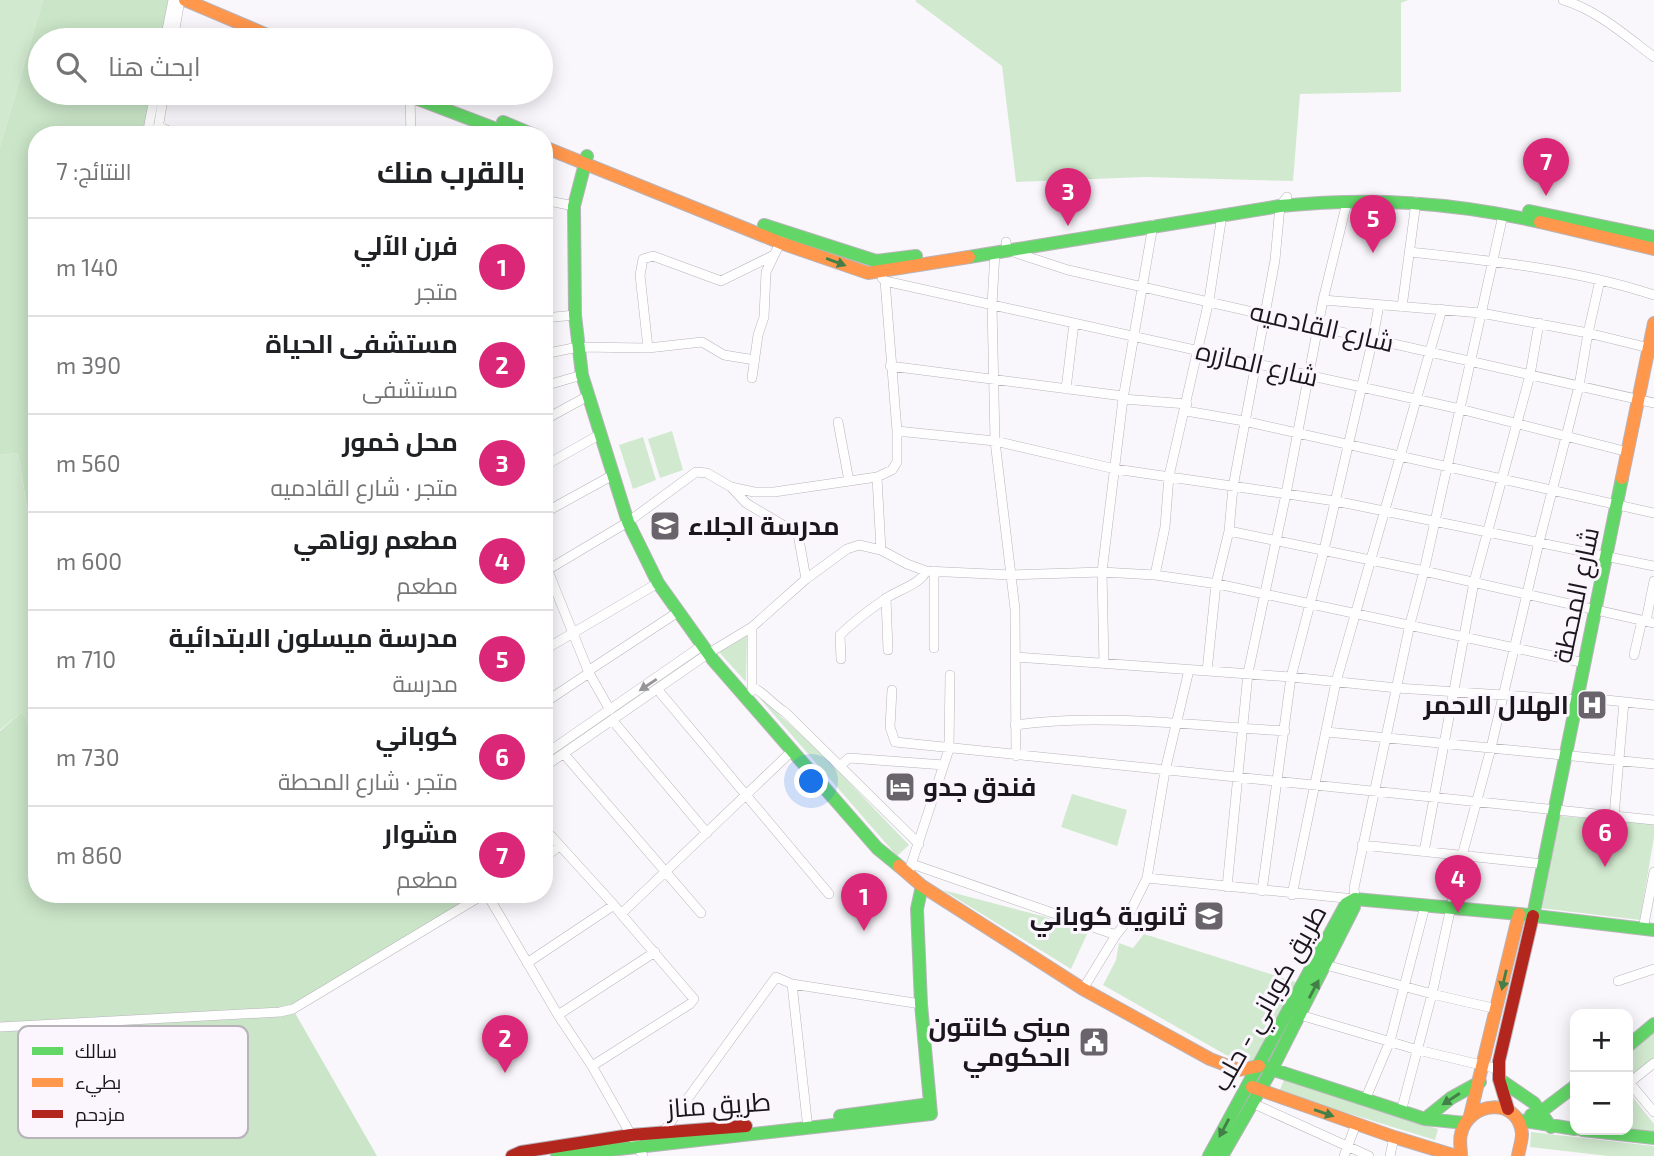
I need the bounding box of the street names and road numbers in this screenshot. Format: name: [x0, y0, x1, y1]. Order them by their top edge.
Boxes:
street label: شارع القادميه: [1247, 294, 1397, 360]
street label: شارع المازره: [1193, 333, 1321, 395]
street label: شارع المحطة: [1545, 524, 1607, 666]
street label: طريق كوباني - حلب: [1204, 899, 1338, 1099]
street label: طريق مناز: [664, 1084, 772, 1125]

